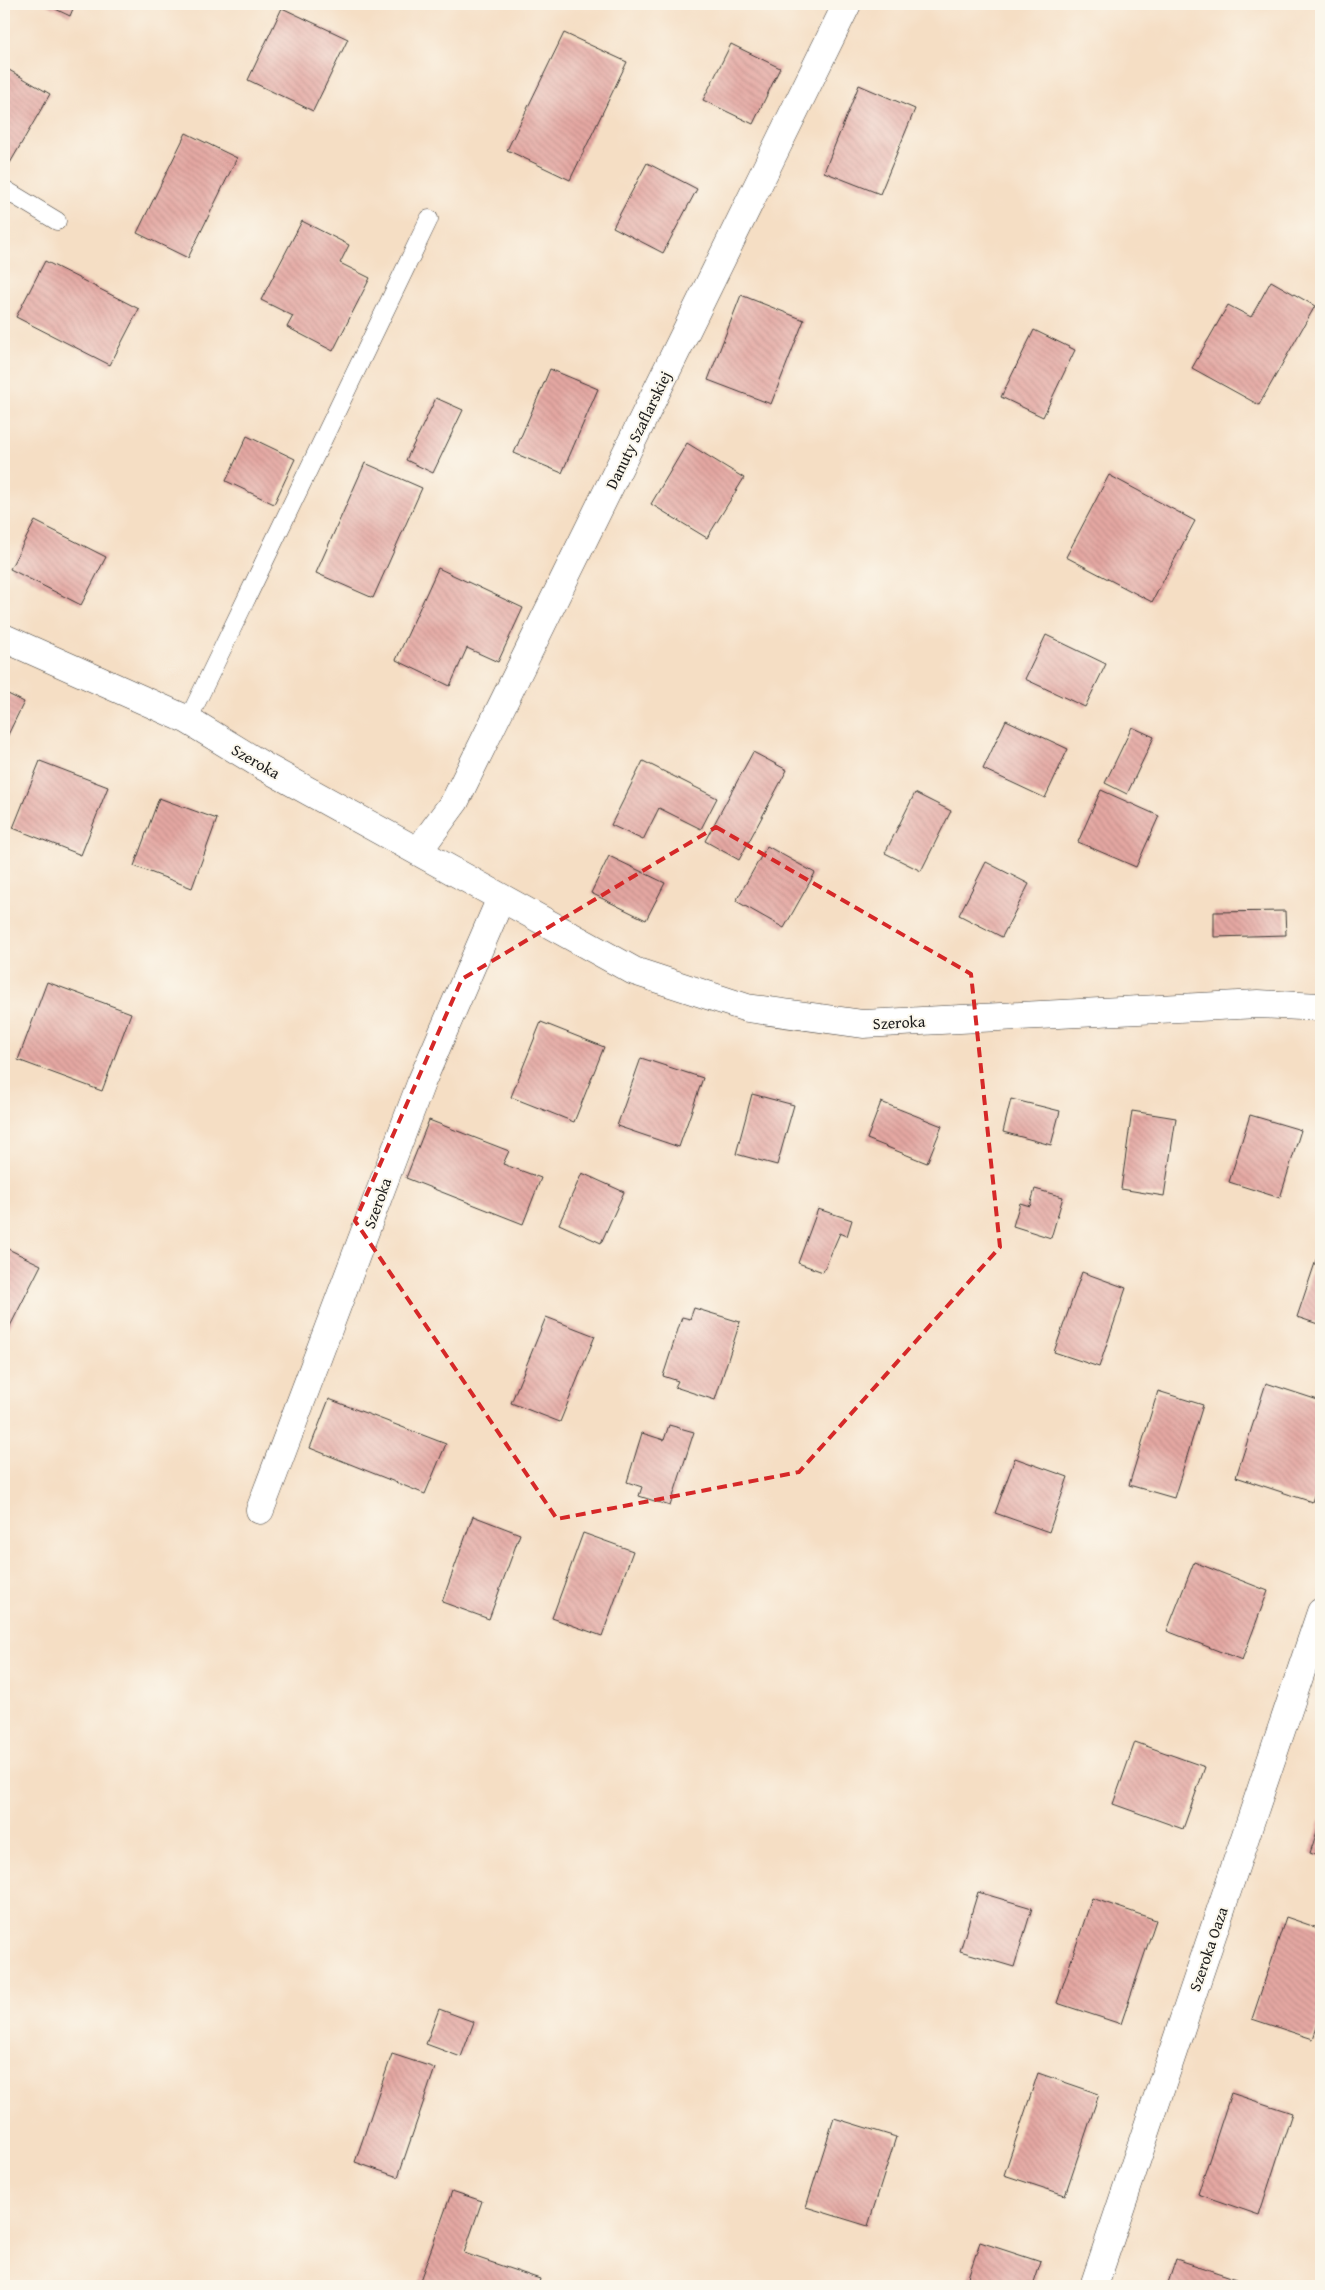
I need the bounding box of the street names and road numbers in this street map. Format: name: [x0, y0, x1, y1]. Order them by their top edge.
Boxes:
street label: Danuty Szaflarskiej: [599, 367, 677, 493]
street label: Szeroka: [227, 737, 285, 785]
street label: Szeroka: [872, 1009, 926, 1035]
street label: Szeroka: [357, 1174, 397, 1232]
street label: Szeroka Oaza: [1182, 1903, 1234, 1994]

